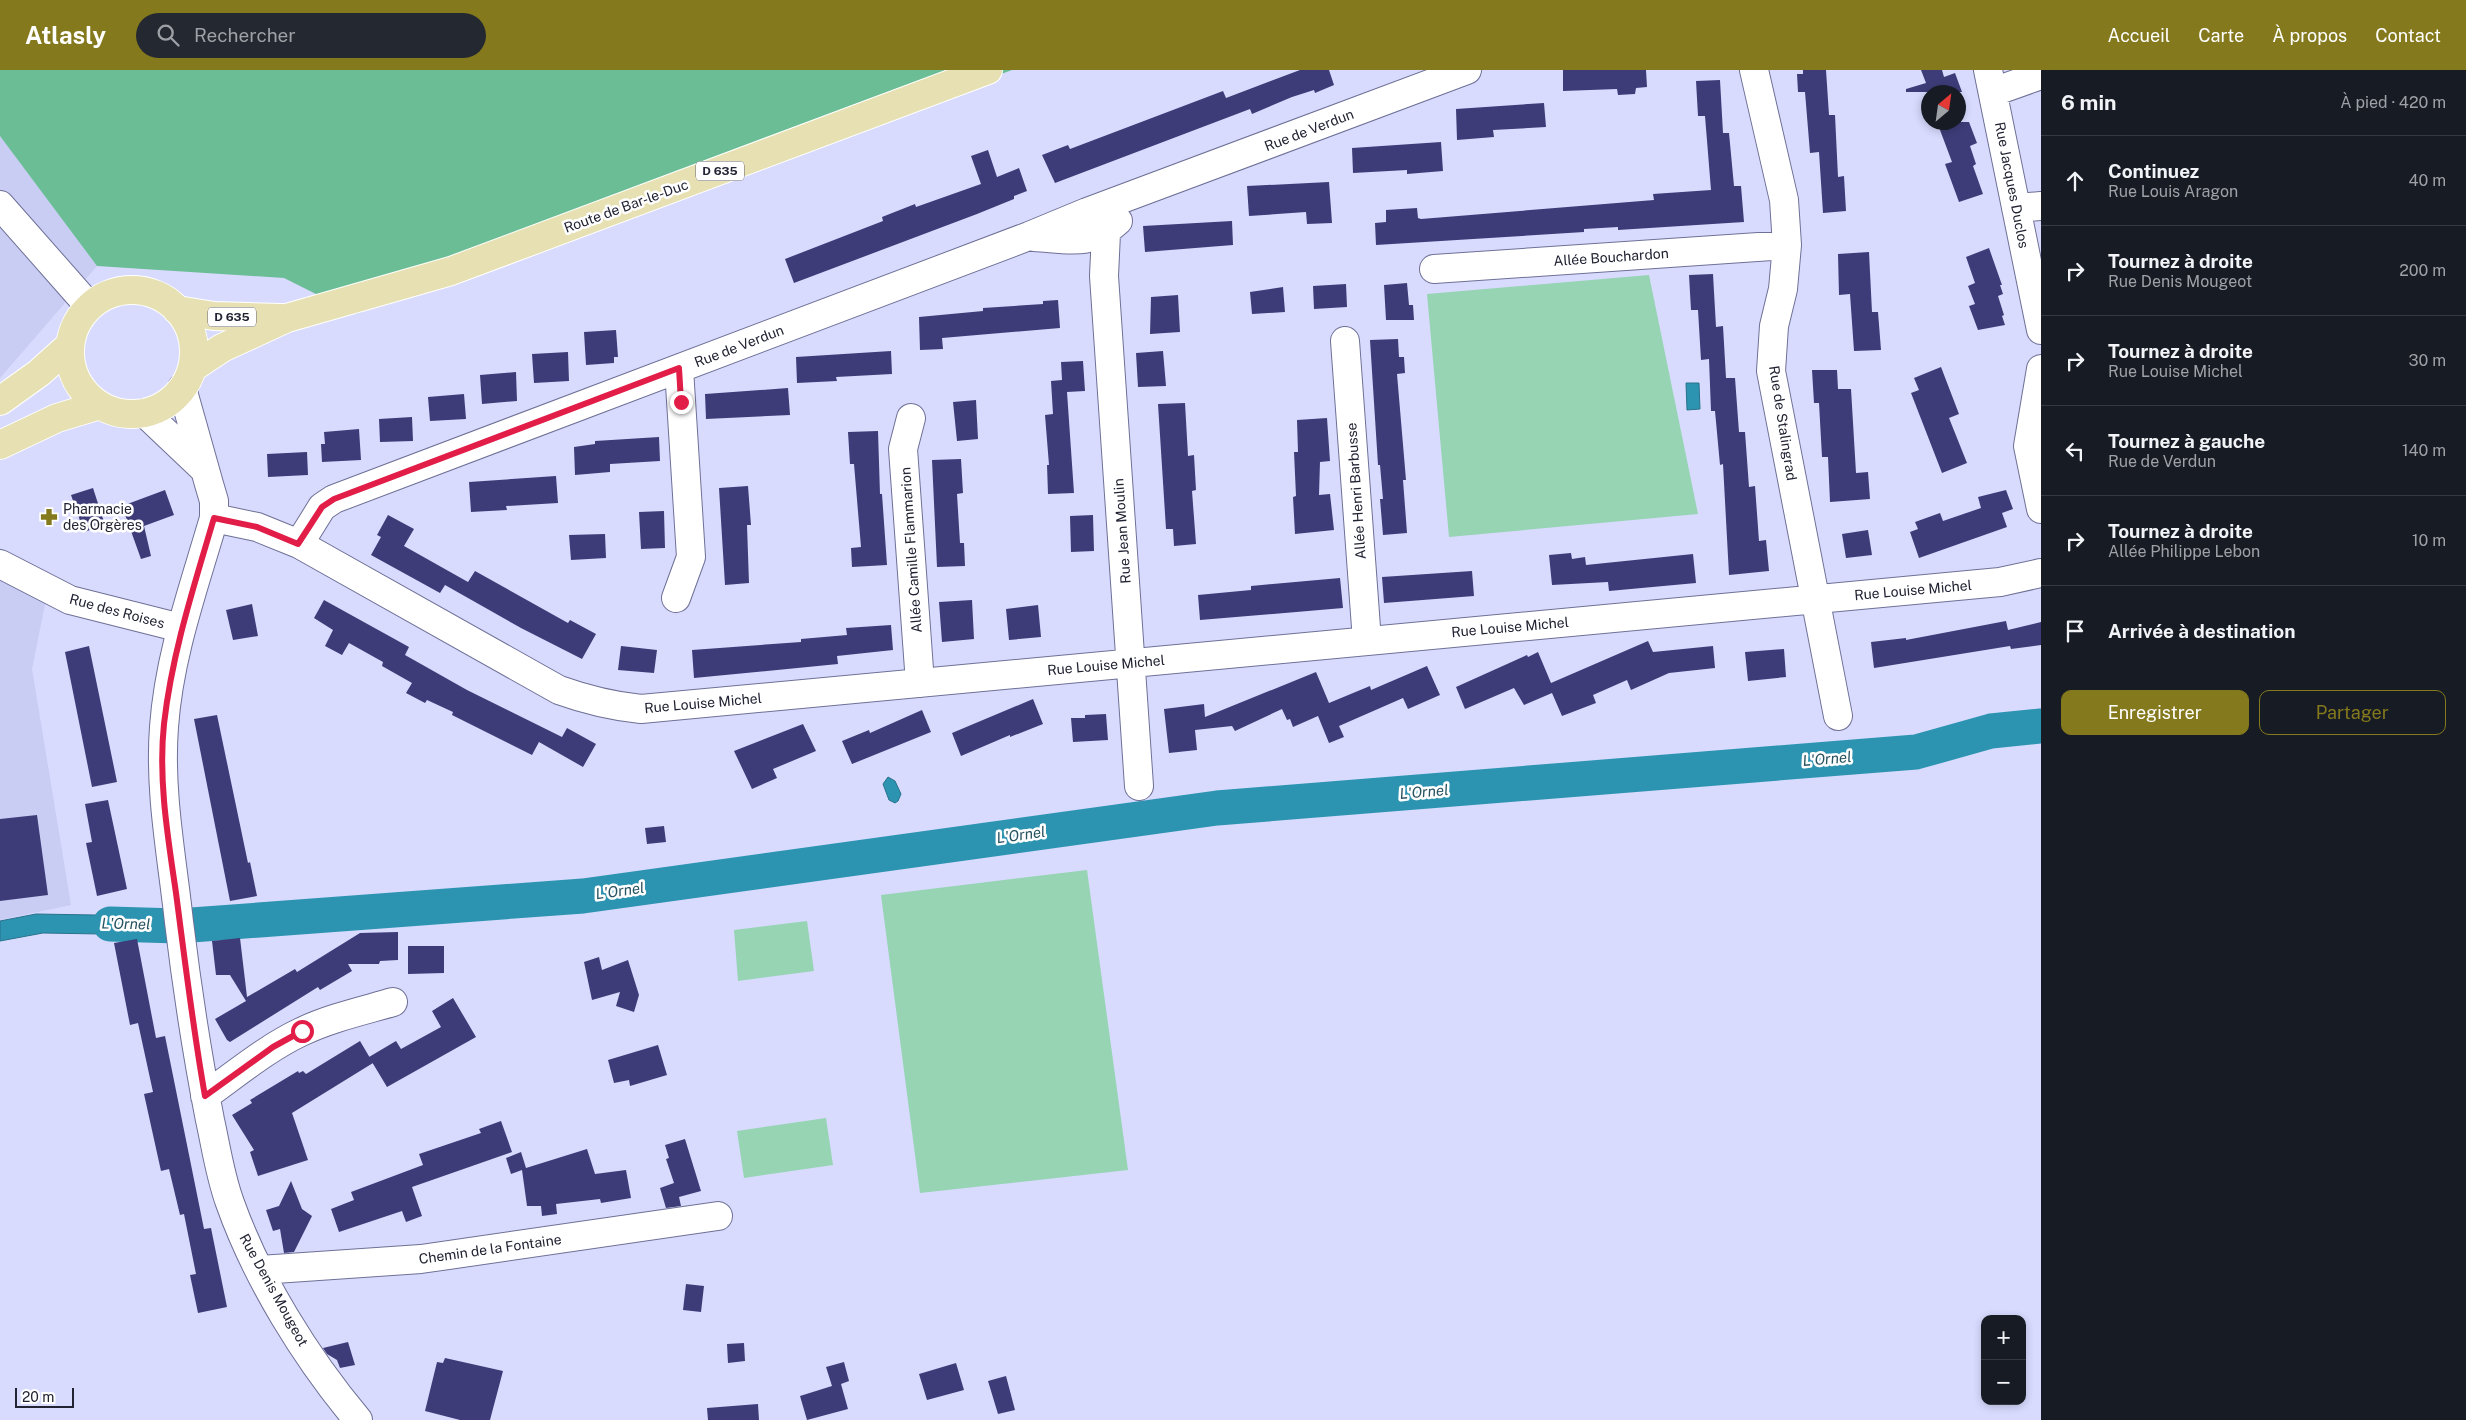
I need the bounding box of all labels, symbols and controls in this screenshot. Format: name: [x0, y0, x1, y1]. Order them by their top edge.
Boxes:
search box: [136, 13, 486, 58]
text: Atlasly: [25, 21, 106, 49]
icon: search: [154, 21, 182, 49]
text: Rechercher: [194, 24, 296, 46]
text: Accueil: [2108, 25, 2170, 46]
text: Carte: [2198, 25, 2244, 46]
text: À propos: [2272, 25, 2347, 46]
text: Contact: [2375, 25, 2441, 46]
north arrow: [1921, 85, 1966, 130]
text: 6 min: [2061, 90, 2117, 115]
text: À pied · 420 m: [2340, 93, 2446, 112]
street label: Rue de Verdun: [1262, 106, 1356, 154]
street label: Rue Jacques Duclos: [1992, 120, 2032, 250]
text: Continuez: [2108, 160, 2199, 182]
road number: D 635: [696, 162, 744, 180]
icon: ahead: [2061, 167, 2089, 195]
text: 40 m: [2408, 171, 2446, 190]
street label: Route de Bar-le-Duc: [562, 176, 690, 236]
text: Rue Louis Aragon: [2108, 182, 2238, 201]
street label: Allée Bouchardon: [1553, 245, 1669, 269]
text: Tournez à droite: [2108, 250, 2253, 272]
icon: right: [2061, 257, 2089, 285]
text: 200 m: [2399, 261, 2446, 280]
text: Rue Denis Mougeot: [2108, 272, 2252, 291]
road number: D 635: [208, 308, 256, 326]
street label: Rue de Verdun: [692, 322, 786, 370]
text: Tournez à droite: [2108, 340, 2253, 362]
icon: right: [2061, 347, 2089, 375]
text: 30 m: [2409, 351, 2446, 370]
text: Rue Louise Michel: [2108, 362, 2243, 381]
street label: Rue de Stalingrad: [1766, 364, 1800, 482]
route end: [670, 391, 693, 414]
street label: Allée Henri Barbusse: [1343, 422, 1369, 560]
text: Tournez à gauche: [2108, 430, 2265, 452]
icon: left: [2061, 437, 2089, 465]
text: 140 m: [2402, 441, 2446, 460]
text: Rue de Verdun: [2108, 452, 2216, 471]
street label: Allée Camille Flammarion: [897, 467, 925, 633]
street label: Rue Jean Moulin: [1110, 478, 1134, 584]
place label: Pharmacie des Orgères: [63, 501, 142, 533]
pharmacy icon: Pharmacie des Orgères: [39, 507, 59, 527]
text: Tournez à droite: [2108, 520, 2253, 542]
icon: right: [2061, 527, 2089, 555]
text: 10 m: [2412, 531, 2446, 550]
text: Allée Philippe Lebon: [2108, 542, 2260, 561]
street label: Rue Louise Michel: [1853, 577, 1973, 603]
street label: Rue des Roises: [68, 591, 166, 631]
street label: Rue Louise Michel: [1450, 614, 1570, 640]
icon: arrive: [2061, 617, 2089, 645]
text: Arrivée à destination: [2108, 620, 2296, 642]
street label: Rue Louise Michel: [1046, 652, 1166, 678]
street label: Rue Louise Michel: [643, 690, 763, 716]
button: Enregistrer: [2061, 690, 2249, 735]
button: Partager: [2259, 690, 2446, 735]
water label: L'Ornel: [1802, 748, 1852, 769]
water label: L'Ornel: [1399, 781, 1449, 802]
water label: L'Ornel: [995, 823, 1046, 846]
water label: L'Ornel: [594, 879, 645, 902]
water label: L'Ornel: [101, 915, 151, 932]
route start: [291, 1020, 314, 1043]
street label: Rue Denis Mougeot: [236, 1231, 312, 1349]
street label: Chemin de la Fontaine: [418, 1231, 562, 1267]
map controls: [1981, 1315, 2026, 1405]
button: +: [1981, 1315, 2026, 1360]
button: −: [1981, 1360, 2026, 1405]
scale bar: [15, 1385, 74, 1408]
text: 20 m: [22, 1389, 54, 1405]

